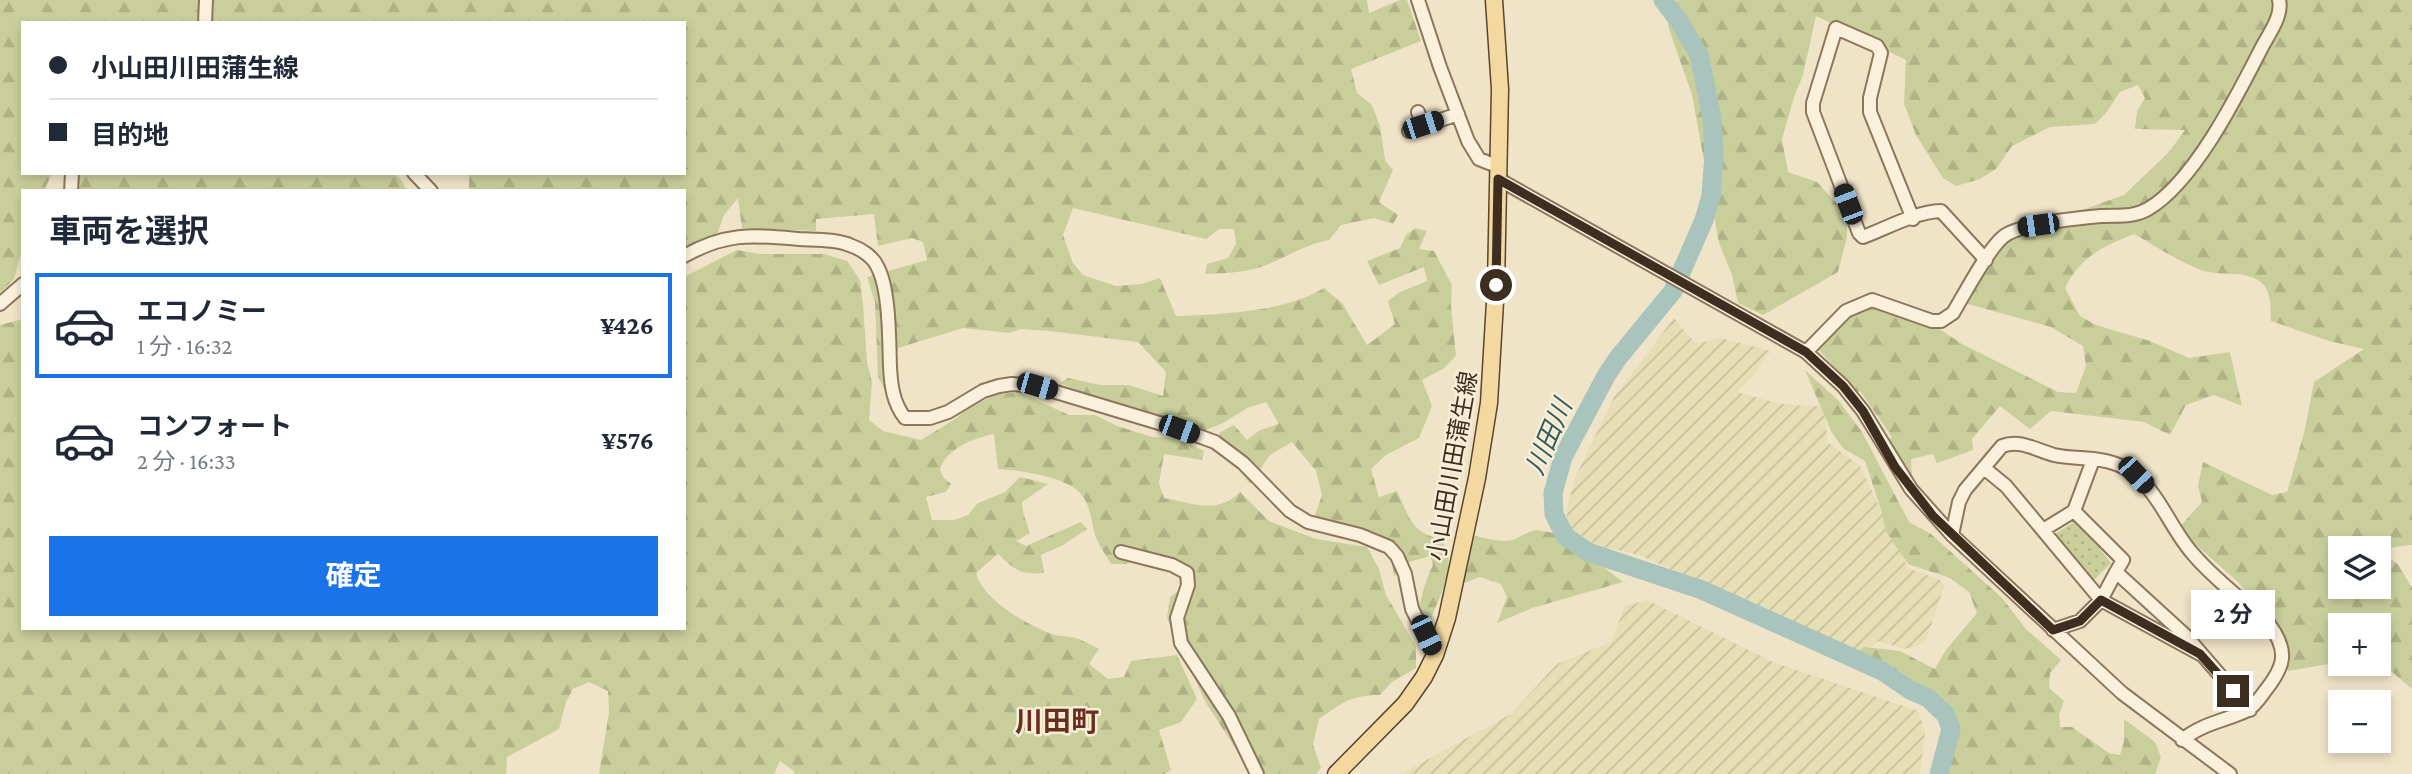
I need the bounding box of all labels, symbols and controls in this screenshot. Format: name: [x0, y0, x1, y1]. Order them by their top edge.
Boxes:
text: 小山田川田蒲生線: [91, 54, 299, 83]
car: [1400, 109, 1447, 141]
text: 目的地: [91, 121, 169, 150]
car: [1831, 181, 1866, 227]
car: [2016, 212, 2061, 238]
text: 車両を選択: [49, 213, 209, 249]
route start: [1480, 269, 1512, 301]
icon: car: [53, 294, 116, 357]
text: エコノミー: [137, 297, 267, 326]
text: ¥426: [600, 311, 654, 340]
text: 1 分 · 16:32: [137, 333, 232, 359]
street label: 小山田川田蒲生線: [1422, 369, 1482, 563]
car: [1014, 370, 1061, 402]
water label: 川田川: [1520, 393, 1579, 479]
icon: car: [53, 409, 116, 472]
text: コンフォート: [137, 412, 292, 441]
car: [1156, 412, 1203, 446]
text: ¥576: [601, 426, 654, 455]
text: 2 分 · 16:33: [137, 448, 236, 474]
car: [2114, 452, 2159, 498]
button: 確定: [49, 536, 658, 616]
map controls: [2328, 536, 2391, 753]
button: layers: [2328, 536, 2391, 599]
callout: 2 分: [2191, 590, 2275, 638]
text: 2 分: [2213, 601, 2253, 627]
car: [1408, 612, 1445, 658]
button: +: [2328, 613, 2391, 676]
route end: [2217, 675, 2249, 707]
button: −: [2328, 690, 2391, 753]
district label: 川田町: [1015, 706, 1099, 737]

